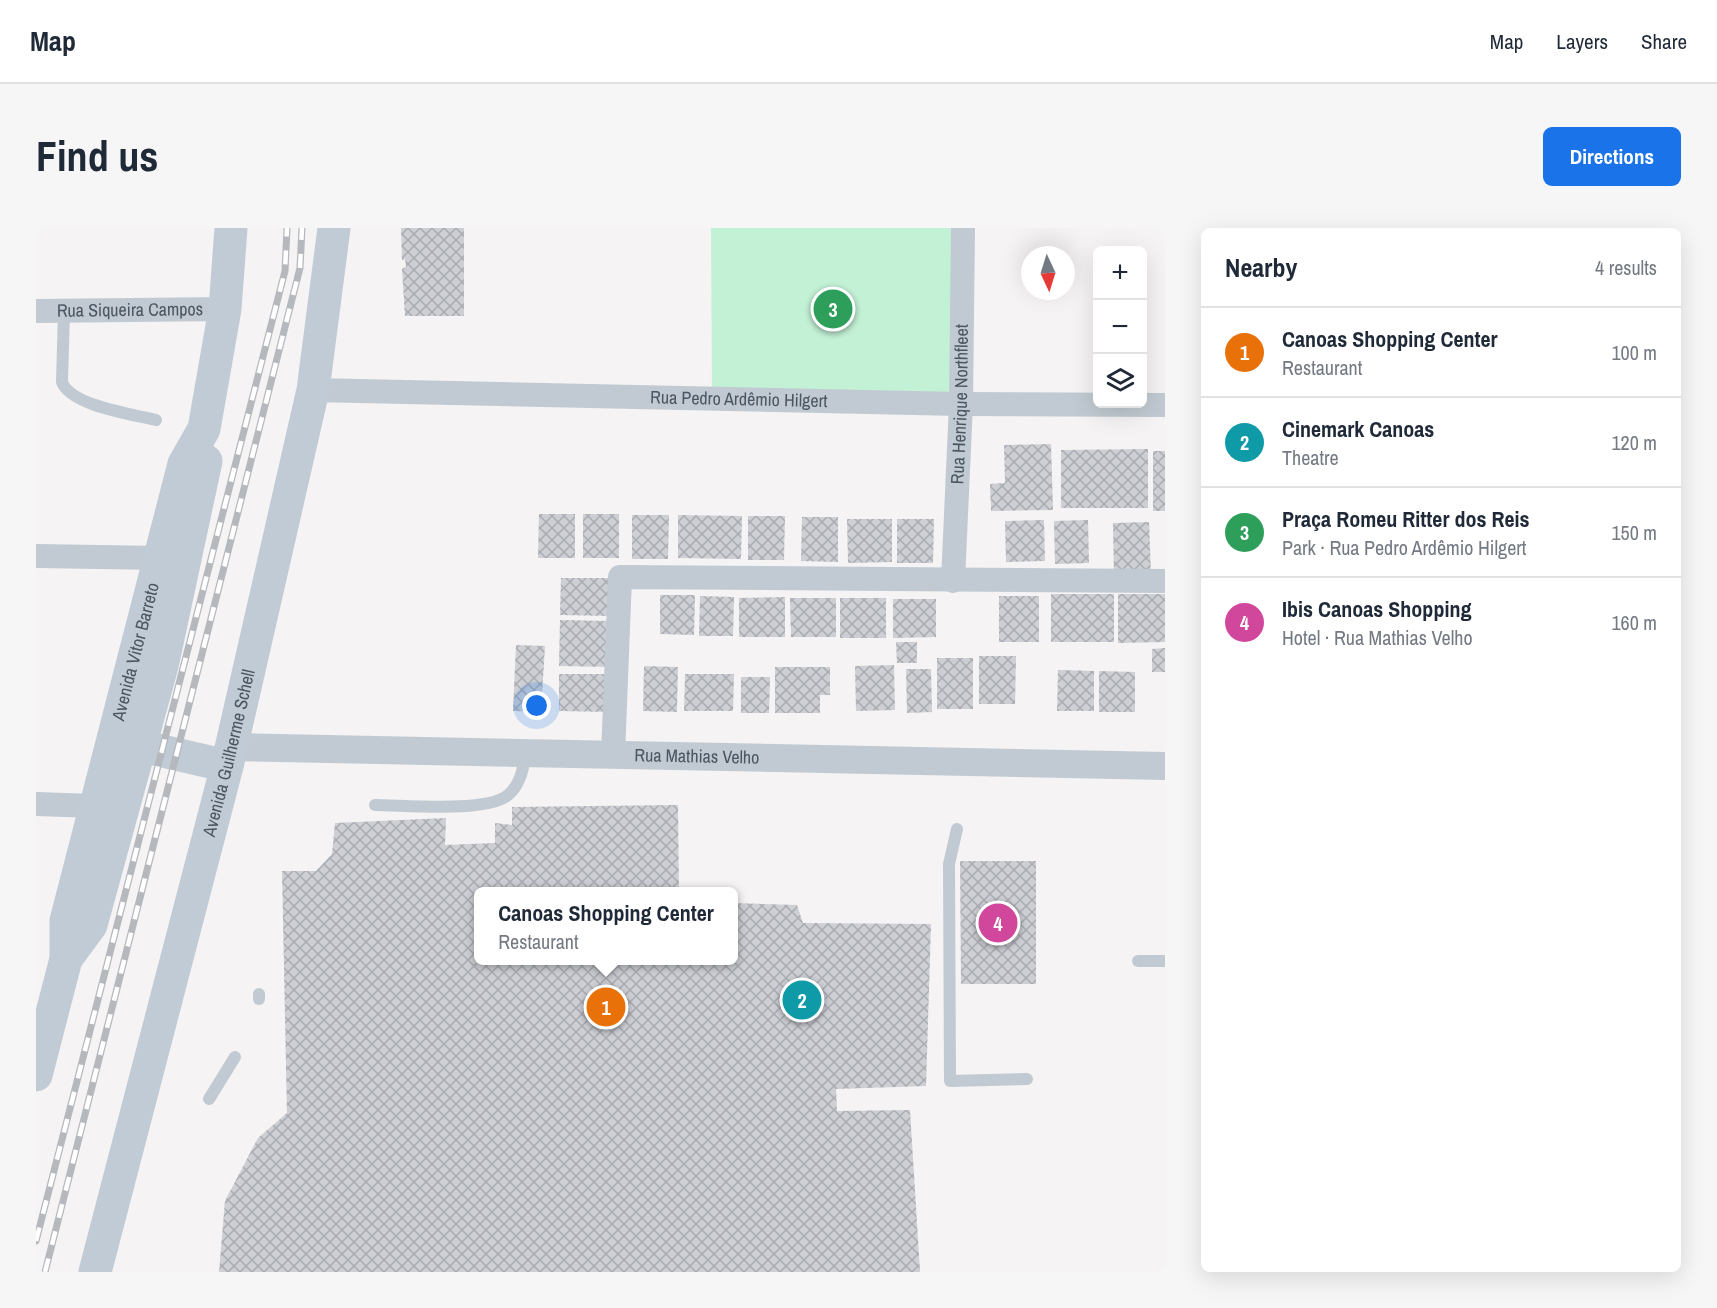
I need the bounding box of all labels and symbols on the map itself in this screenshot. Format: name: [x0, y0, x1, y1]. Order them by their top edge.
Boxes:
north arrow: [1021, 246, 1075, 300]
pin: 3: [814, 286, 852, 332]
street label: Rua Siqueira Campos: [57, 296, 203, 323]
street label: Rua Henrique Northfleet: [944, 324, 974, 485]
street label: Rua Pedro Ardêmio Hilgert: [650, 384, 828, 413]
street label: Avenida Vitor Barreto: [105, 580, 165, 724]
street label: Avenida Guilherme Schell: [196, 667, 261, 840]
your location: [522, 691, 551, 720]
street label: Rua Mathias Velho: [634, 742, 760, 770]
pin: 4: [978, 900, 1018, 946]
pin: 2: [782, 978, 822, 1022]
pin: 1: [586, 984, 626, 1030]

